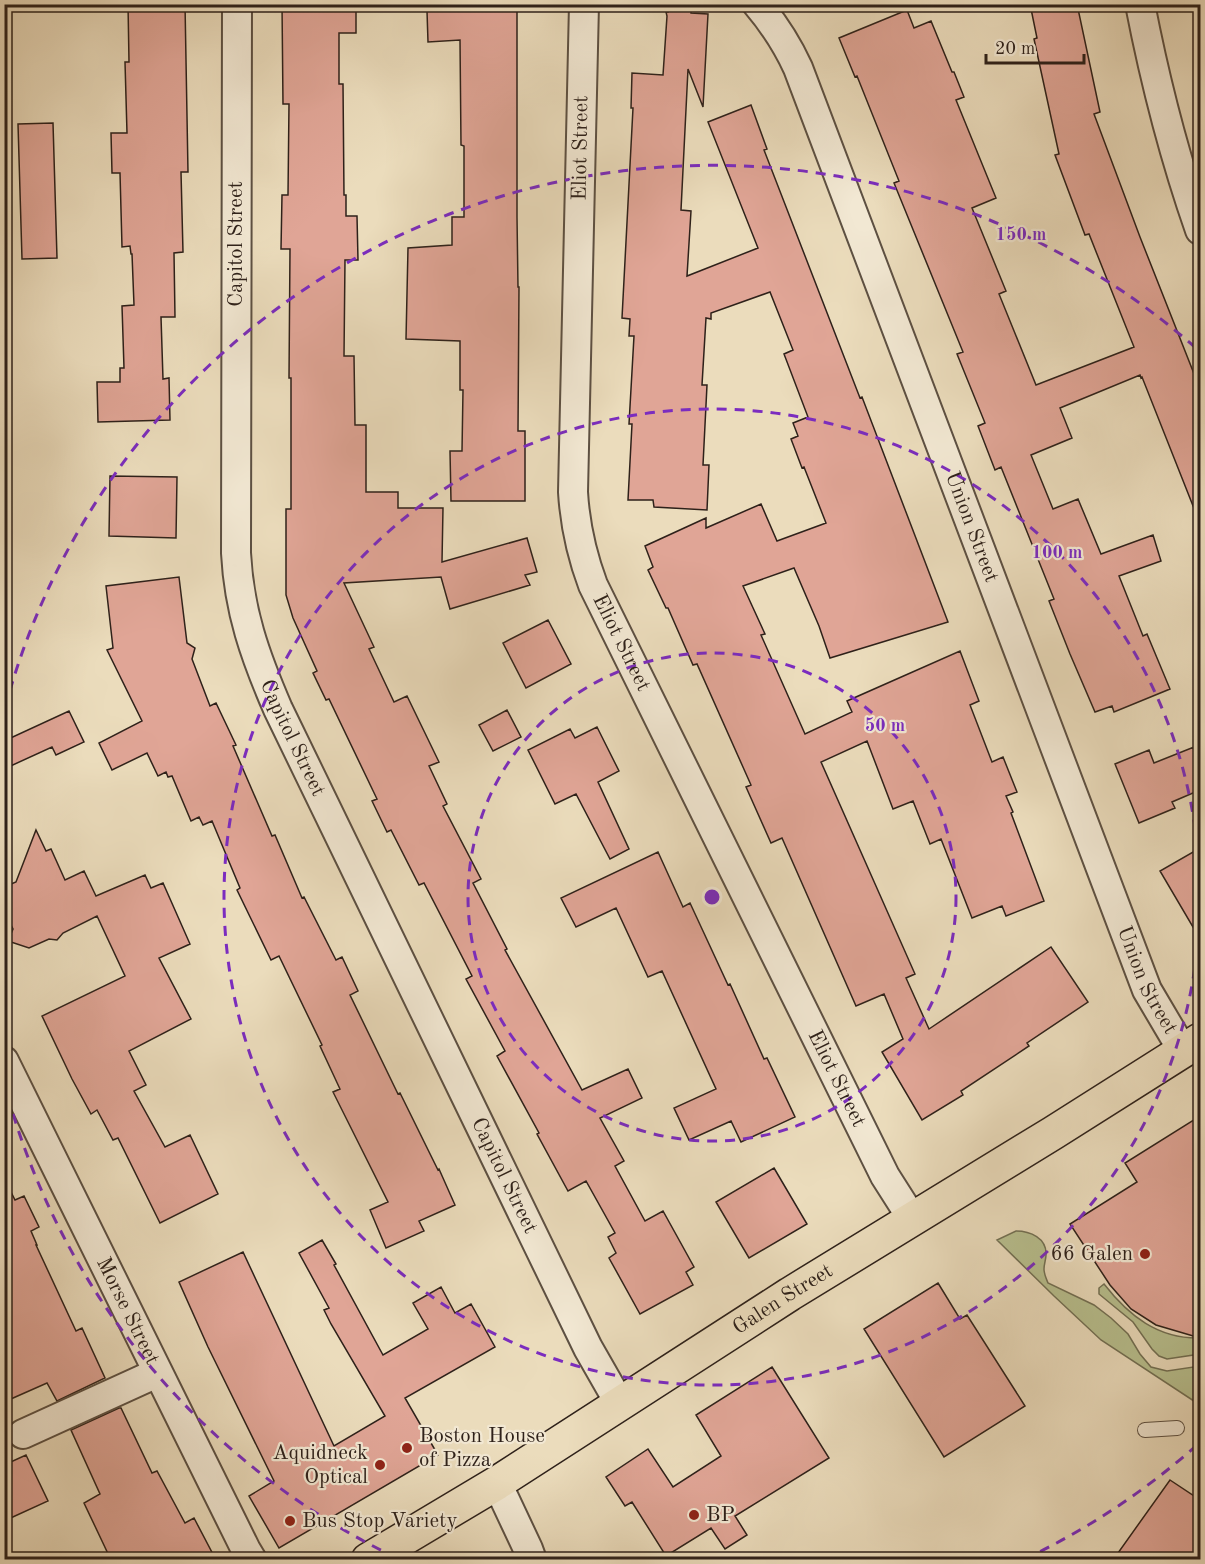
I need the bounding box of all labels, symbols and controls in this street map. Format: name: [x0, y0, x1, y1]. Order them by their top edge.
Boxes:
scale bar: [986, 27, 1084, 65]
text: 20 m: [995, 40, 1035, 58]
street label: Eliot Street: [570, 95, 592, 201]
street label: Capitol Street: [226, 181, 247, 307]
text: 150 m: [996, 226, 1046, 244]
street label: Union Street: [941, 469, 1002, 585]
text: 100 m: [1032, 544, 1082, 562]
street label: Eliot Street: [589, 591, 654, 695]
street label: Capitol Street: [256, 677, 329, 800]
text: 50 m: [865, 717, 905, 735]
centre of rings: [702, 887, 722, 907]
street label: Union Street: [1113, 923, 1181, 1038]
street label: Eliot Street: [804, 1027, 870, 1130]
street label: Capitol Street: [467, 1114, 541, 1237]
place label: 66 Galen: [1051, 1244, 1133, 1265]
marker: 66 Galen: [1138, 1247, 1152, 1261]
street label: Morse Street: [92, 1254, 163, 1368]
street label: Galen Street: [729, 1260, 836, 1338]
place label: Boston House of Pizza: [419, 1426, 545, 1471]
marker: Boston House of Pizza: [400, 1441, 414, 1455]
place label: Aquidneck Optical: [272, 1443, 368, 1488]
marker: Aquidneck Optical: [373, 1458, 387, 1472]
place label: BP: [706, 1505, 735, 1526]
marker: BP: [687, 1508, 701, 1522]
place label: Bus Stop Variety: [302, 1511, 458, 1532]
marker: Bus Stop Variety: [283, 1514, 297, 1528]

